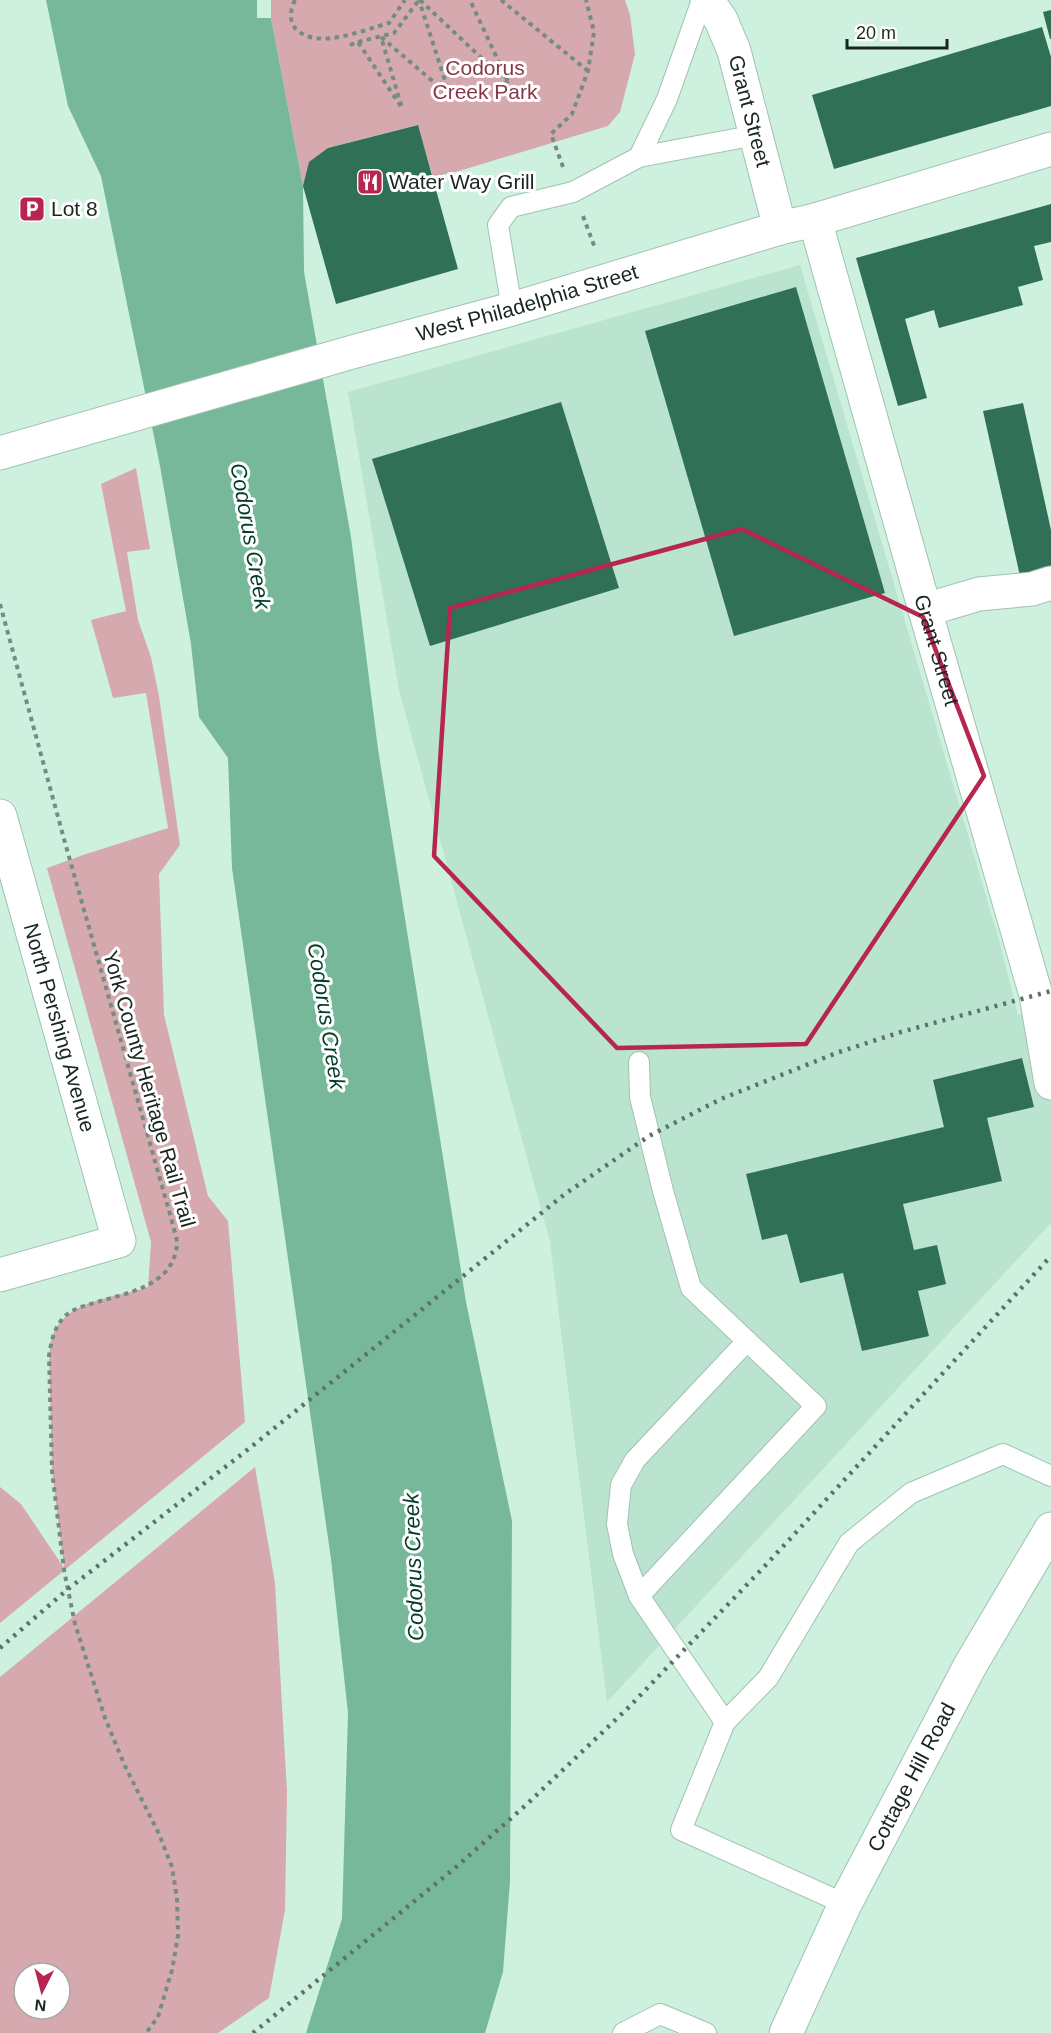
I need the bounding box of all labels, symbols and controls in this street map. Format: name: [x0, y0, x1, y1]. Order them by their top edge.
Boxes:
scale bar: [847, 12, 948, 50]
text: 20 m: [856, 23, 896, 43]
street label: Grant Street: [725, 53, 776, 169]
park label: Codorus Creek Park: [432, 56, 538, 103]
restaurant icon: Water Way Grill: [355, 167, 385, 197]
place label: Water Way Grill: [389, 170, 534, 193]
parking icon: Lot 8: [17, 194, 47, 224]
place label: Lot 8: [51, 197, 98, 220]
street label: West Philadelphia Street: [414, 260, 641, 345]
water label: Codorus Creek: [225, 461, 276, 612]
street label: Grant Street: [910, 592, 964, 708]
street label: North Pershing Avenue: [20, 921, 100, 1135]
water label: Codorus Creek: [303, 941, 351, 1092]
street label: York County Heritage Rail Trail: [99, 948, 200, 1230]
water label: Codorus Creek: [398, 1492, 429, 1641]
street label: Cottage Hill Road: [863, 1699, 960, 1855]
north arrow: [12, 1961, 72, 2021]
text: N: [34, 1996, 47, 2014]

